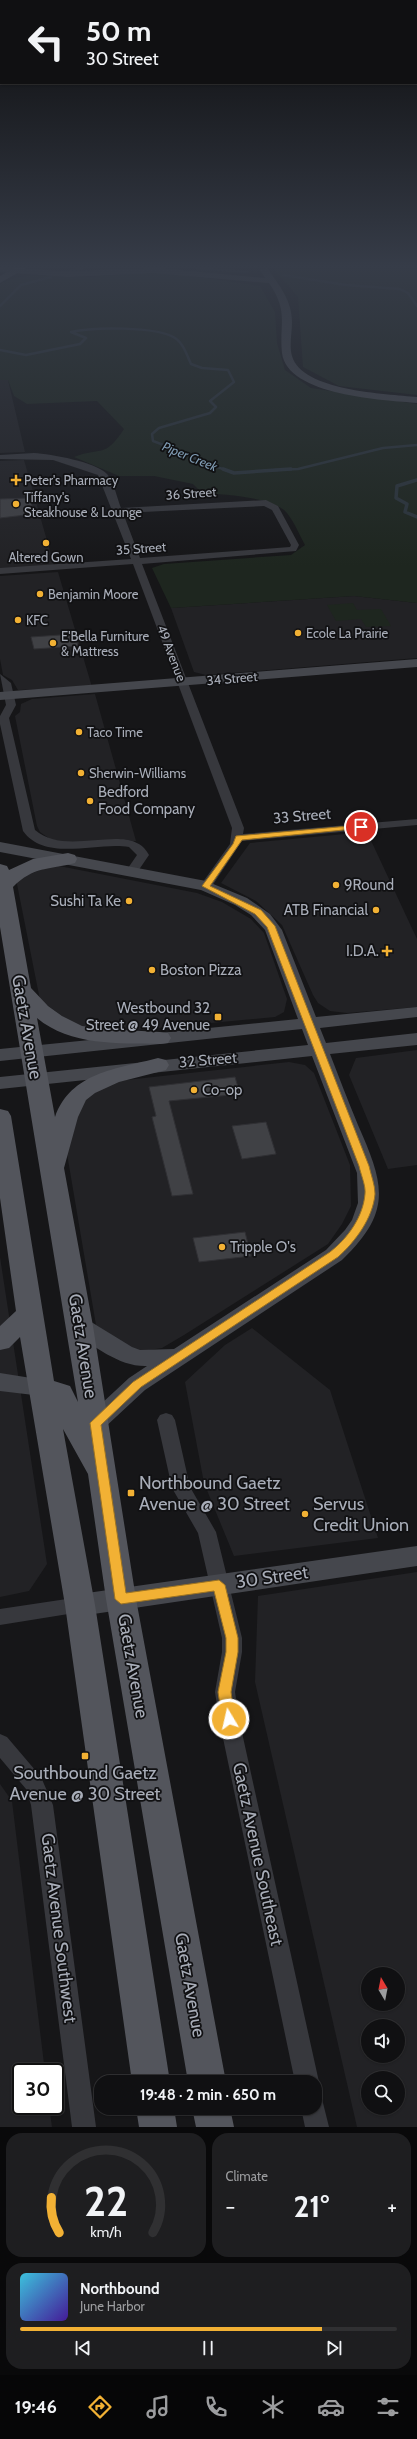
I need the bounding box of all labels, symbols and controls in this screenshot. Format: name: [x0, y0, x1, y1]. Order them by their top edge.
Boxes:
text: 50 m: [86, 14, 151, 48]
icon: left: [20, 16, 72, 68]
text: 30 Street: [86, 48, 159, 70]
water label: Piper Creek: [160, 438, 220, 474]
place label: Peter's Pharmacy: [24, 472, 119, 488]
marker: Peter's Pharmacy: [11, 475, 21, 485]
street label: 36 Street: [165, 483, 217, 503]
place label: Tiffany's Steakhouse & Lounge: [24, 489, 142, 520]
marker: Tiffany's Steakhouse & Lounge: [11, 499, 21, 509]
marker: Altered Gown: [41, 538, 51, 548]
street label: 35 Street: [115, 538, 167, 558]
place label: Altered Gown: [8, 549, 84, 565]
place label: Benjamin Moore: [48, 586, 139, 603]
marker: Benjamin Moore: [35, 589, 45, 599]
place label: KFC: [26, 612, 48, 628]
marker: KFC: [13, 615, 23, 625]
street label: 49 Avenue: [154, 623, 190, 684]
place label: Ecole La Prairie: [306, 625, 388, 641]
place label: E'Bella Furniture & Mattress: [61, 628, 150, 659]
marker: Ecole La Prairie: [293, 628, 303, 638]
marker: E'Bella Furniture & Mattress: [48, 638, 58, 648]
street label: 34 Street: [206, 668, 259, 688]
place label: Taco Time: [87, 724, 143, 740]
marker: Taco Time: [74, 727, 84, 737]
place label: Sherwin-Williams: [89, 765, 187, 781]
marker: Sherwin-Williams: [76, 768, 86, 778]
place label: Bedford Food Company: [98, 783, 196, 818]
marker: Bedford Food Company: [85, 796, 95, 806]
street label: 33 Street: [272, 804, 332, 828]
pin: [344, 810, 378, 844]
icon: arrive: [350, 816, 372, 838]
place label: 9Round: [344, 876, 394, 894]
marker: 9Round: [331, 880, 341, 890]
place label: Sushi Ta Ke: [50, 892, 121, 910]
marker: Sushi Ta Ke: [124, 896, 134, 906]
place label: ATB Financial: [284, 901, 368, 919]
marker: ATB Financial: [371, 905, 381, 915]
place label: I.D.A.: [346, 942, 379, 960]
marker: I.D.A.: [382, 946, 392, 956]
place label: Boston Pizza: [160, 961, 242, 979]
marker: Boston Pizza: [147, 965, 157, 975]
street label: Gaetz Avenue: [7, 973, 47, 1081]
place label: Westbound 32 Street @ 49 Avenue: [86, 999, 210, 1034]
marker: Westbound 32 Street @ 49 Avenue: [213, 1012, 223, 1022]
street label: 32 Street: [178, 1049, 238, 1071]
place label: Co-op: [202, 1081, 242, 1099]
marker: Co-op: [189, 1085, 199, 1095]
place label: Tripple O's: [230, 1238, 296, 1256]
marker: Tripple O's: [217, 1242, 227, 1252]
street label: Gaetz Avenue: [64, 1292, 102, 1400]
place label: Northbound Gaetz Avenue @ 30 Street: [139, 1472, 290, 1515]
marker: Northbound Gaetz Avenue @ 30 Street: [126, 1488, 136, 1498]
place label: Servus Credit Union: [313, 1493, 409, 1536]
marker: Servus Credit Union: [300, 1509, 310, 1519]
street label: 30 Street: [235, 1561, 309, 1593]
street label: Gaetz Avenue: [113, 1612, 153, 1720]
position arrow: [208, 1698, 250, 1740]
marker: Southbound Gaetz Avenue @ 30 Street: [80, 1751, 90, 1761]
street label: Gaetz Avenue Southeast: [228, 1760, 288, 1948]
place label: Southbound Gaetz Avenue @ 30 Street: [10, 1762, 160, 1805]
street label: Gaetz Avenue Southwest: [36, 1832, 82, 2024]
street label: Gaetz Avenue: [170, 1931, 210, 2039]
north arrow: [361, 1967, 405, 2011]
map controls: [361, 1967, 405, 2115]
button: sound: [361, 2019, 405, 2063]
speed limit sign: 30: [12, 2063, 64, 2115]
button: search: [361, 2071, 405, 2115]
text: 19:48 · 2 min · 650 m: [140, 2086, 276, 2104]
text: Climate: [226, 2168, 268, 2184]
text: 22: [84, 2176, 128, 2226]
text: 21°: [293, 2188, 329, 2225]
text: −: [226, 2193, 235, 2220]
text: +: [387, 2193, 397, 2220]
text: km/h: [90, 2223, 121, 2241]
text: Northbound: [80, 2280, 160, 2298]
text: June Harbor: [80, 2298, 145, 2314]
icon: previous: [72, 2337, 94, 2359]
icon: pause: [197, 2337, 219, 2359]
icon: next: [323, 2337, 345, 2359]
icon: directions: [86, 2393, 114, 2421]
icon: music: [144, 2393, 172, 2421]
icon: phone: [202, 2393, 230, 2421]
icon: climate: [259, 2393, 287, 2421]
icon: car: [317, 2393, 345, 2421]
icon: filters: [374, 2393, 402, 2421]
text: 19:46: [15, 2396, 57, 2418]

